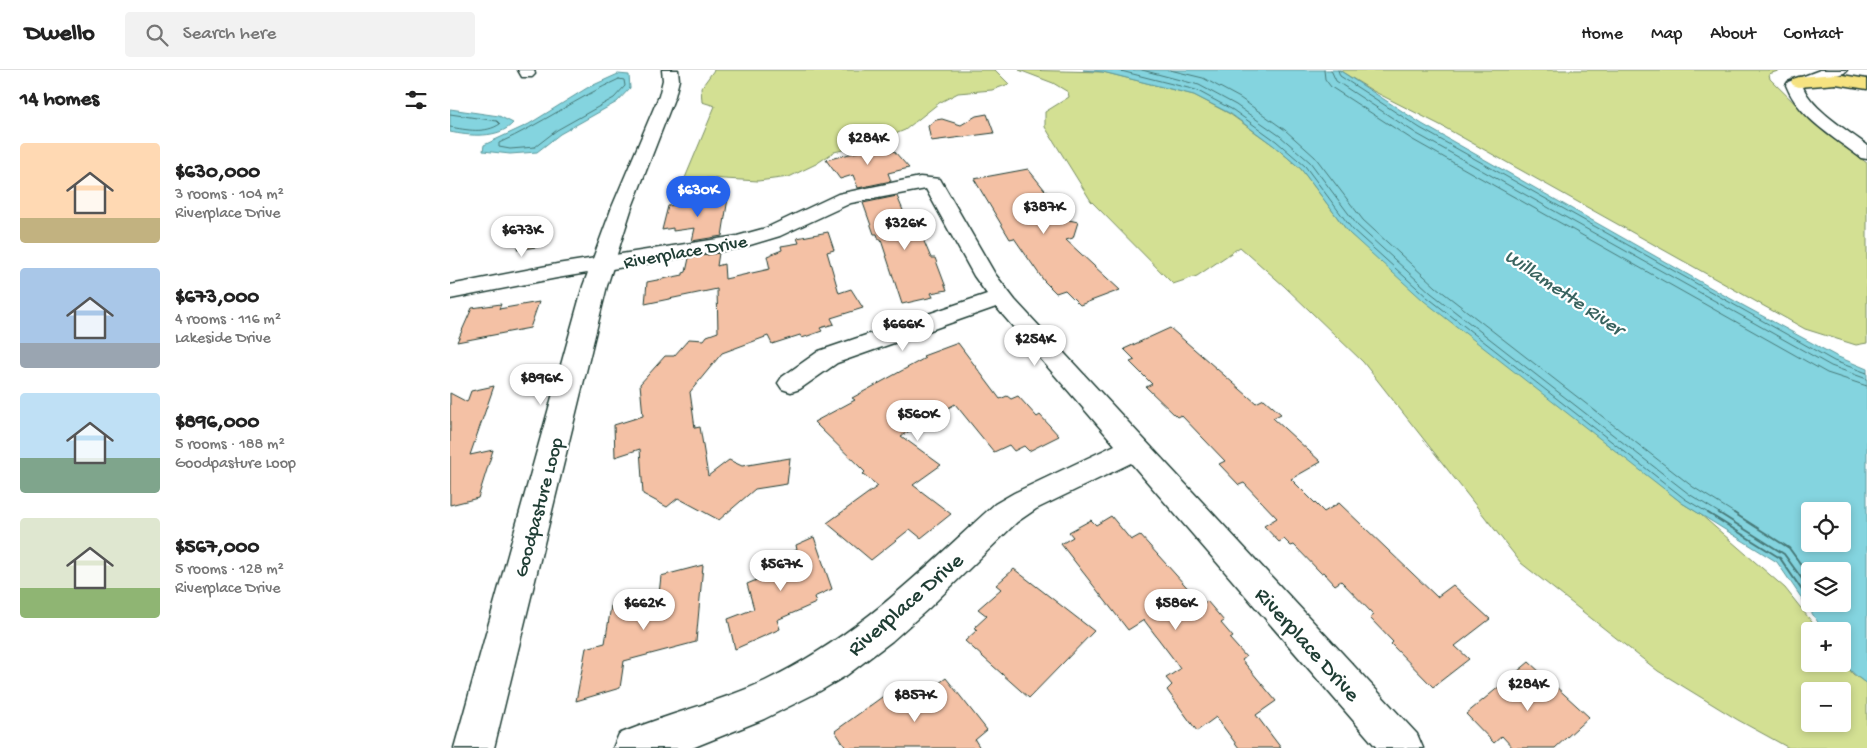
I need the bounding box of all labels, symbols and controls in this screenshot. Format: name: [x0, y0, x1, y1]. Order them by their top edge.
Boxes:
search box: [125, 12, 475, 57]
text: Dwello: [25, 20, 95, 49]
icon: search: [143, 21, 171, 49]
text: Search here: [183, 23, 276, 46]
text: Home: [1581, 24, 1623, 45]
text: Map: [1651, 24, 1682, 45]
text: About: [1710, 24, 1756, 45]
text: Contact: [1784, 24, 1842, 45]
icon: filters: [402, 86, 430, 114]
text: 14 homes: [20, 88, 99, 113]
pin: $284K: [833, 124, 903, 166]
text: $284K: [848, 130, 888, 149]
text: $630,000: [175, 161, 260, 186]
icon: home: [60, 163, 120, 223]
pin: $630K: [663, 176, 733, 218]
text: $630K: [677, 182, 719, 201]
text: 3 rooms · 104 m²: [175, 186, 284, 205]
pin: $387K: [1009, 192, 1079, 235]
text: $387K: [1023, 199, 1065, 218]
text: Riverplace Drive: [175, 205, 280, 224]
pin: $326K: [870, 208, 940, 251]
text: $326K: [885, 215, 925, 234]
pin: $673K: [487, 216, 557, 258]
text: $673K: [502, 222, 542, 241]
street label: Riverplace Drive: [622, 231, 749, 276]
water label: Willamette River: [1499, 246, 1630, 344]
text: $673,000: [175, 286, 259, 311]
icon: home: [60, 288, 120, 348]
pin: $666K: [868, 310, 938, 352]
text: 4 rooms · 116 m²: [175, 311, 281, 330]
text: $666K: [883, 316, 923, 335]
pin: $254K: [1000, 324, 1070, 367]
text: Lakeside Drive: [175, 330, 271, 349]
text: $254K: [1015, 331, 1055, 350]
pin: $896K: [506, 364, 576, 406]
text: $896K: [521, 370, 561, 389]
pin: $560K: [883, 400, 953, 442]
text: $560K: [897, 406, 939, 425]
text: $896,000: [175, 411, 259, 436]
icon: home: [60, 413, 120, 473]
street label: Goodpasture Loop: [511, 435, 570, 580]
text: 5 rooms · 188 m²: [175, 436, 285, 455]
text: Goodpasture Loop: [175, 455, 296, 474]
map controls: [1801, 502, 1851, 732]
button: locate: [1801, 502, 1851, 552]
text: $567,000: [175, 536, 259, 561]
icon: home: [60, 538, 120, 598]
street label: Riverplace Drive: [843, 548, 970, 663]
pin: $567K: [746, 550, 816, 592]
text: $567K: [761, 556, 801, 575]
text: 5 rooms · 128 m²: [175, 561, 284, 580]
button: layers: [1801, 562, 1851, 612]
text: Riverplace Drive: [175, 580, 280, 599]
street label: Riverplace Drive: [1248, 583, 1365, 709]
pin: $662K: [609, 588, 679, 631]
pin: $586K: [1141, 588, 1211, 631]
text: $662K: [624, 595, 664, 614]
text: $586K: [1155, 595, 1197, 614]
button: +: [1801, 622, 1851, 672]
pin: $284K: [1493, 670, 1563, 712]
text: $284K: [1508, 676, 1548, 695]
pin: $857K: [880, 680, 950, 723]
button: −: [1801, 682, 1851, 732]
text: $857K: [894, 687, 936, 706]

